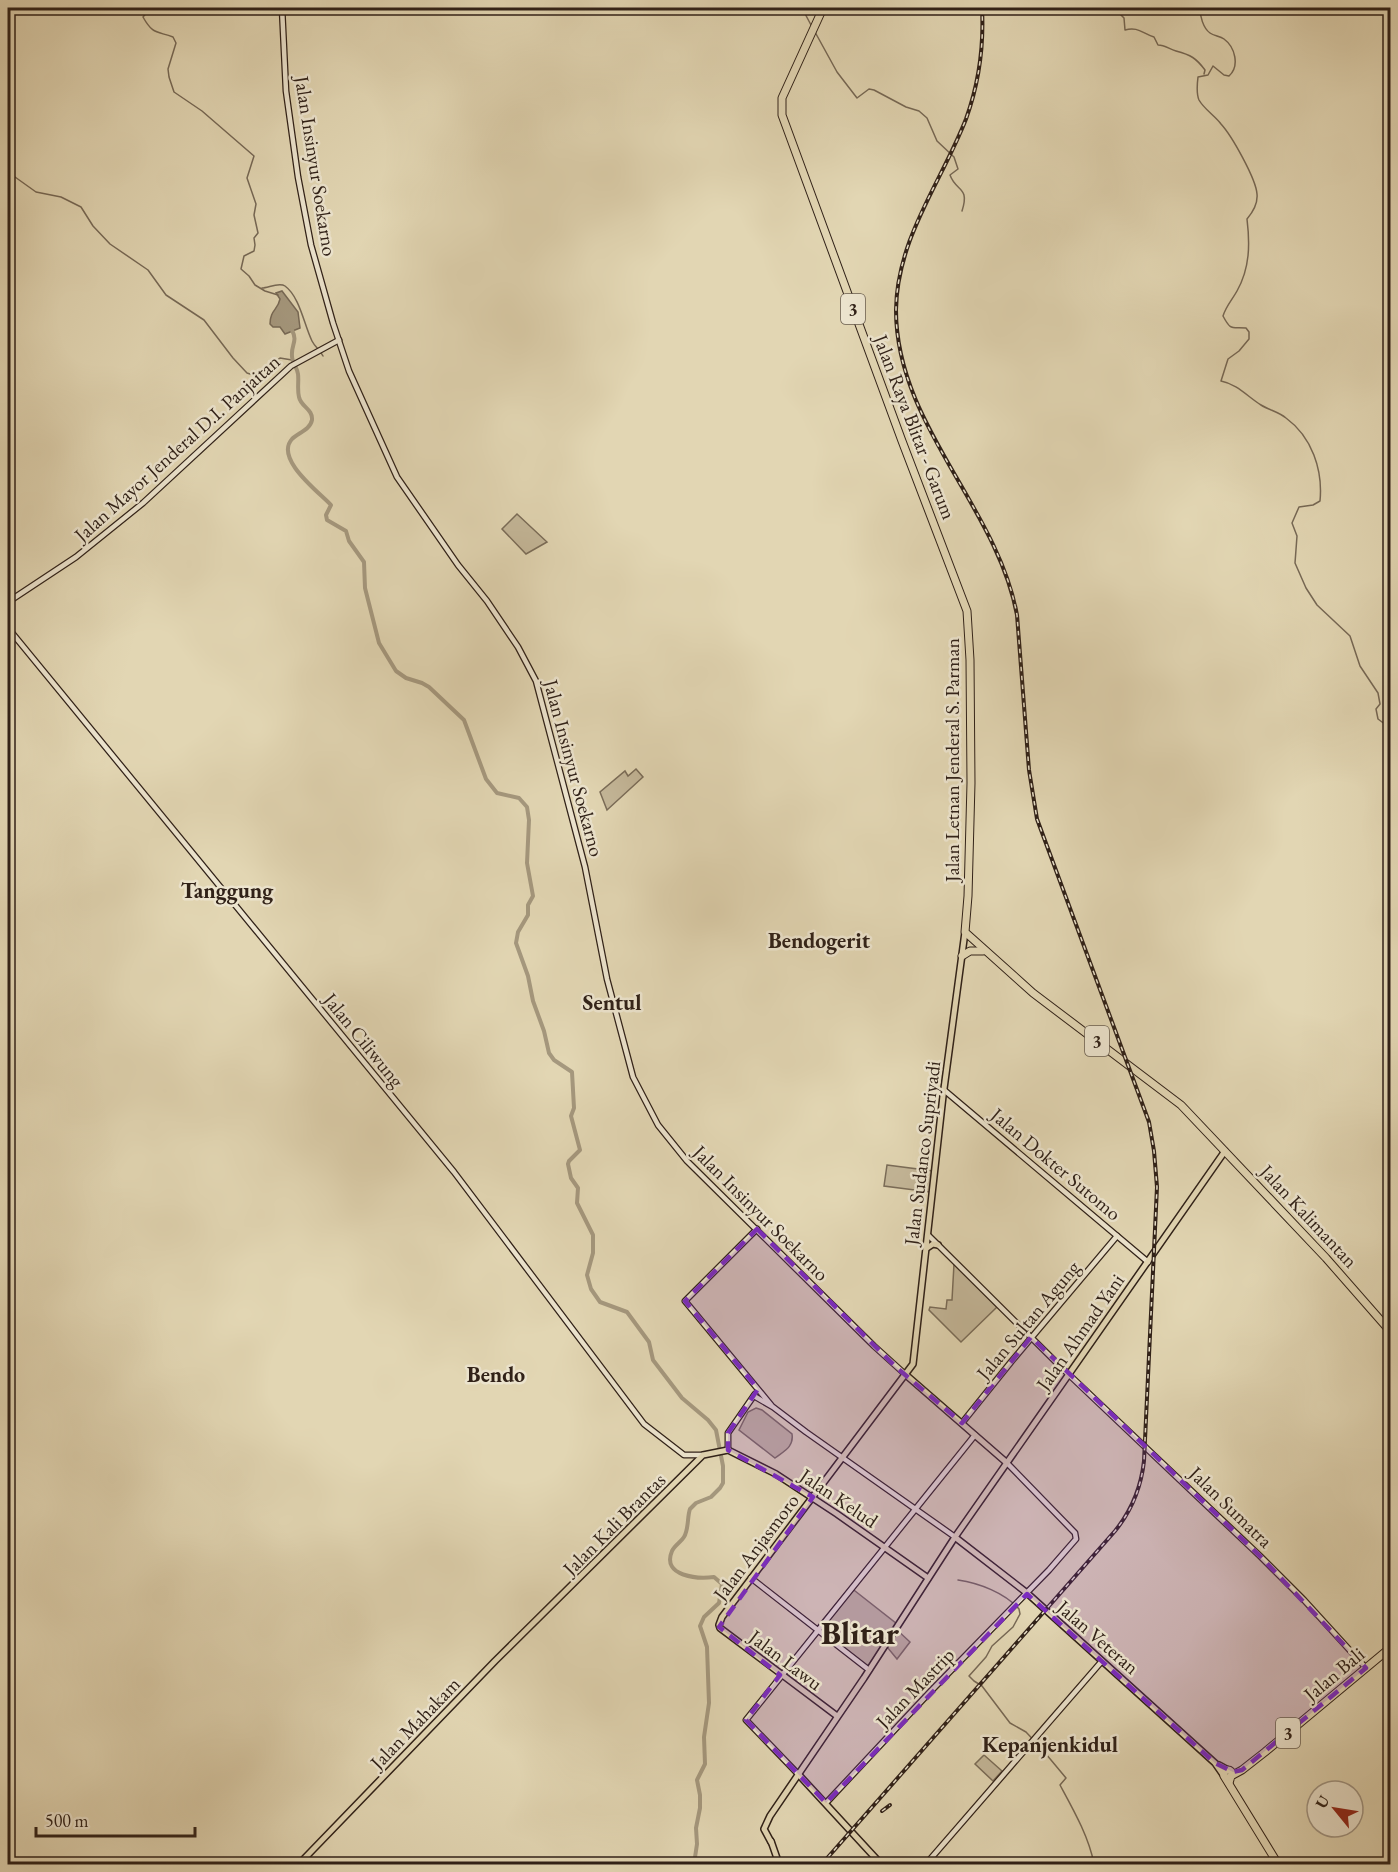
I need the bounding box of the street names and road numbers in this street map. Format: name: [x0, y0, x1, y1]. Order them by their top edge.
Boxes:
street label: Jalan Insinyur Soekarno: [289, 72, 343, 258]
road number: 3: [841, 294, 865, 324]
street label: Jalan Raya Blitar - Garum: [867, 329, 962, 523]
street label: Jalan Mayor Jenderal D.I. Panjaitan: [67, 348, 286, 549]
street label: Jalan Letnan Jenderal S. Parman: [939, 637, 965, 884]
street label: Jalan Insinyur Soekarno: [537, 675, 610, 859]
street label: Jalan Ciliwung: [317, 986, 410, 1093]
road number: 3: [1085, 1026, 1109, 1056]
street label: Jalan Sudanco Supriyadi: [898, 1059, 946, 1249]
street label: Jalan Dokter Sutomo: [984, 1101, 1127, 1226]
street label: Jalan Insinyur Soekarno: [686, 1138, 835, 1287]
street label: Jalan Kalimantan: [1253, 1157, 1364, 1274]
street label: Jalan Sultan Agung: [969, 1255, 1086, 1387]
street label: Jalan Ahmad Yani: [1029, 1268, 1130, 1397]
street label: Jalan Sumatra: [1182, 1459, 1278, 1553]
street label: Jalan Kelud: [793, 1461, 884, 1534]
street label: Jalan Kali Brantas: [556, 1467, 671, 1582]
street label: Jalan Anjasmoro: [706, 1488, 805, 1607]
street label: Jalan Veteran: [1050, 1593, 1145, 1680]
street label: Jalan Lawu: [742, 1623, 828, 1696]
street label: Jalan Bali: [1297, 1641, 1370, 1708]
street label: Jalan Mastrip: [869, 1642, 960, 1735]
street label: Jalan Mahakam: [363, 1671, 466, 1776]
road number: 3: [1276, 1718, 1300, 1748]

